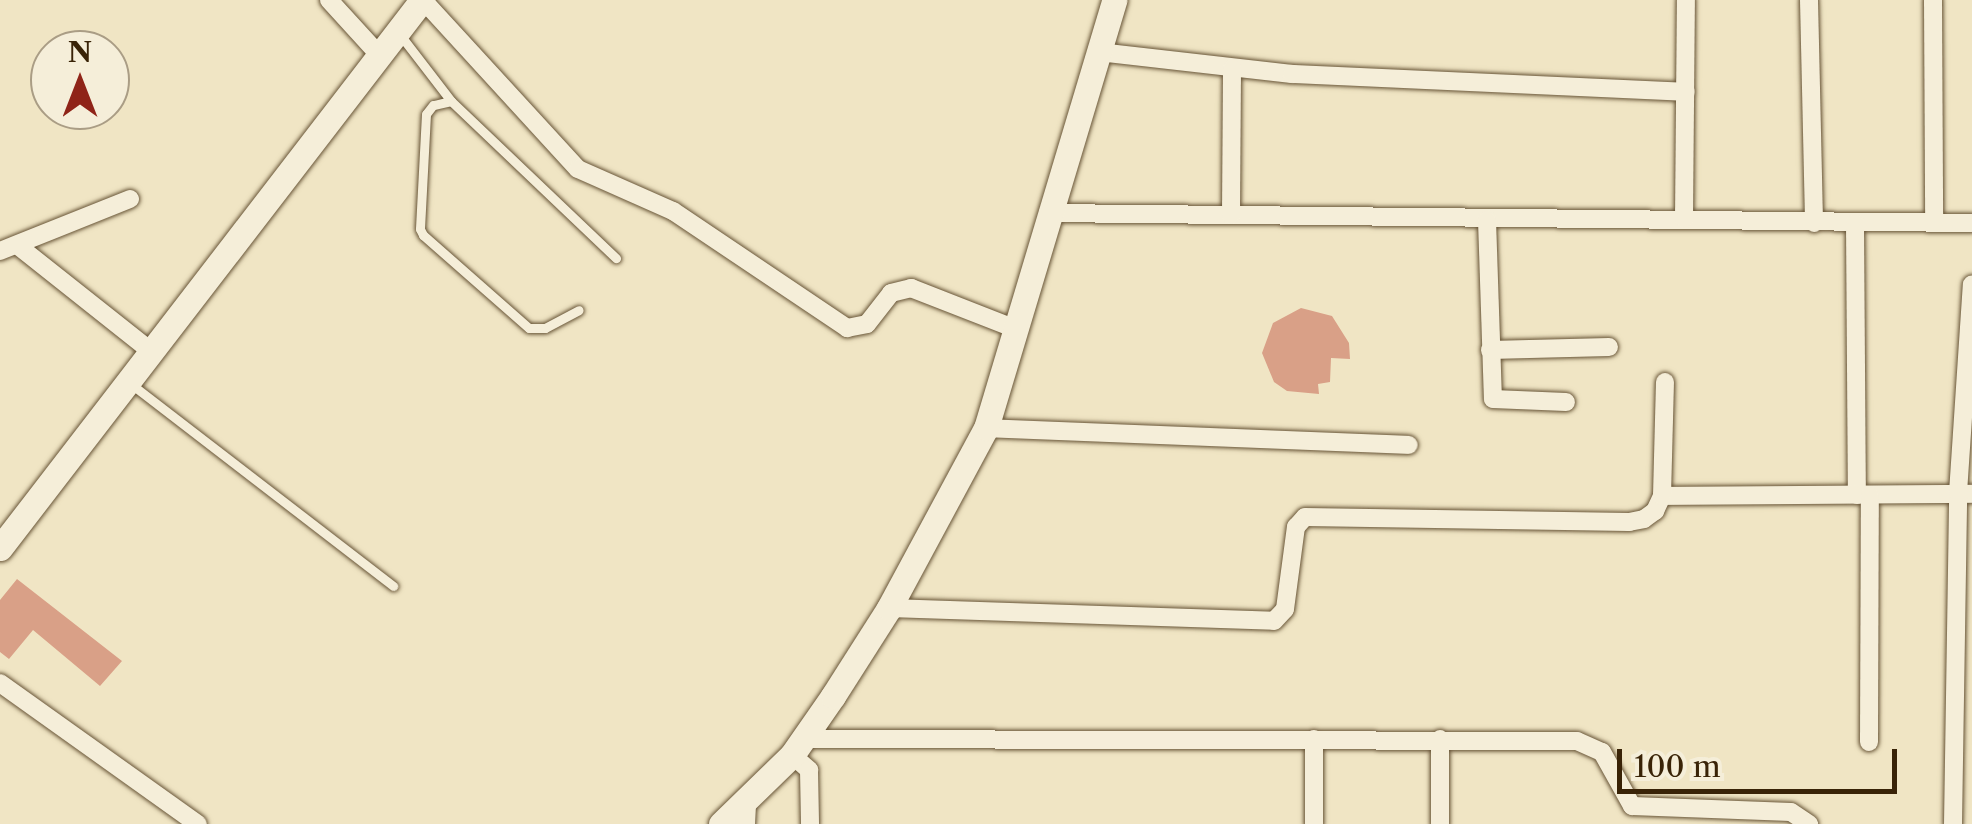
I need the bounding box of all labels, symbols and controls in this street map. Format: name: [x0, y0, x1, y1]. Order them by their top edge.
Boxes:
north arrow: [30, 30, 130, 130]
text: N: [68, 35, 92, 69]
scale bar: [1622, 729, 1902, 791]
text: 100 m: [1634, 748, 1721, 785]

